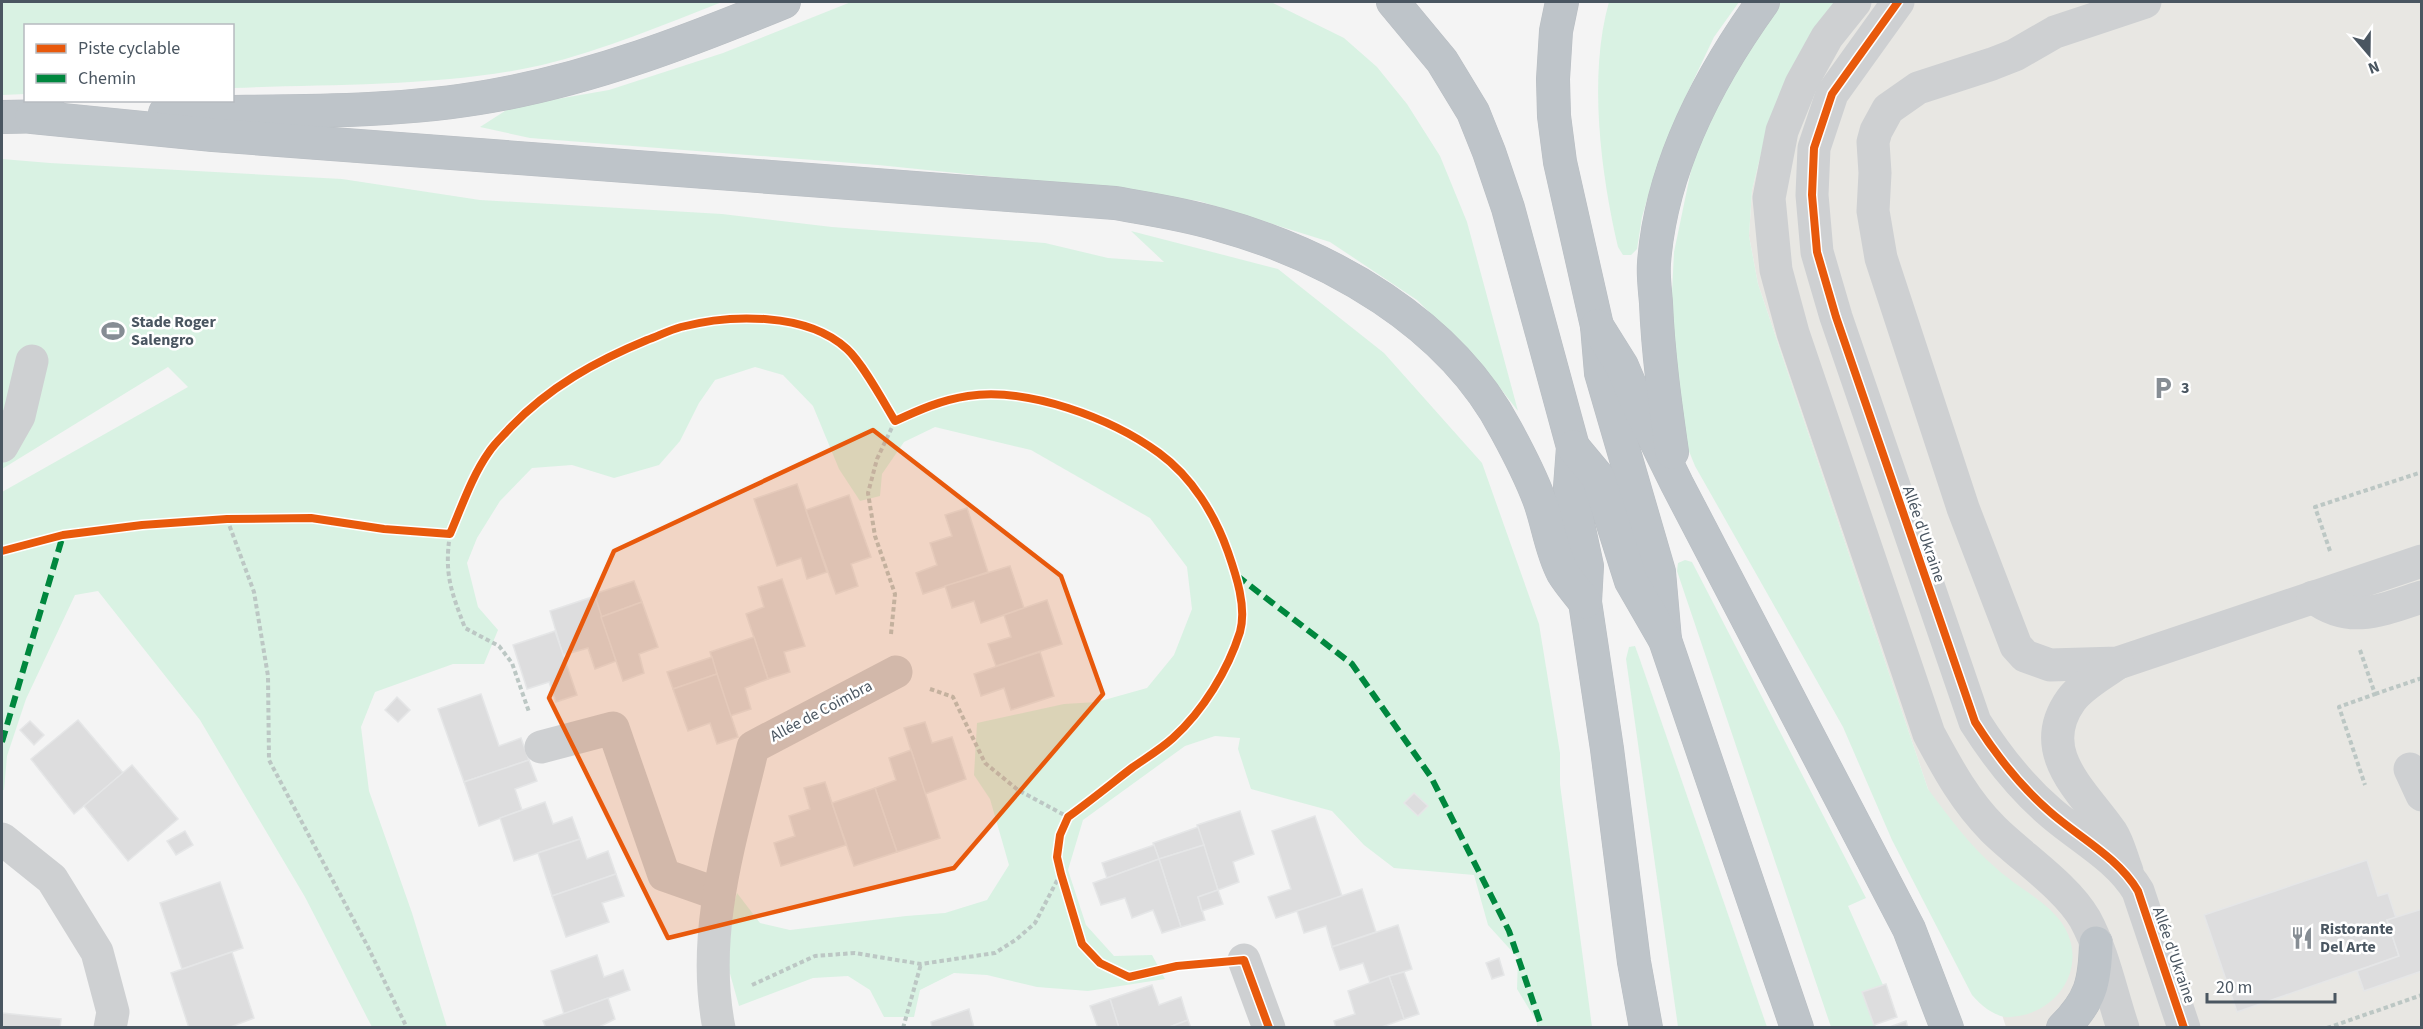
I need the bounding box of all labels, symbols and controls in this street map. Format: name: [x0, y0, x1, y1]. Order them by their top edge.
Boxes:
legend: [24, 24, 234, 102]
north arrow: [2339, 24, 2399, 84]
text: Piste cyclable: [78, 36, 180, 61]
text: N: [2365, 55, 2383, 79]
text: Chemin: [78, 66, 136, 91]
place label: Stade Roger Salengro: [131, 311, 216, 351]
sports icon: Stade Roger Salengro: [100, 318, 126, 344]
parking icon: 3: [2150, 375, 2176, 401]
place label: 3: [2181, 377, 2189, 399]
street label: Allée d'Ukraine: [1897, 483, 1951, 585]
street label: Allée de Coïmbra: [766, 675, 876, 747]
street label: Allée d'Ukraine: [2147, 904, 2201, 1006]
place label: Ristorante Del Arte: [2320, 918, 2393, 958]
restaurant icon: Ristorante Del Arte: [2289, 925, 2315, 951]
scale bar: [2207, 966, 2334, 1004]
text: 20 m: [2216, 975, 2252, 1000]

